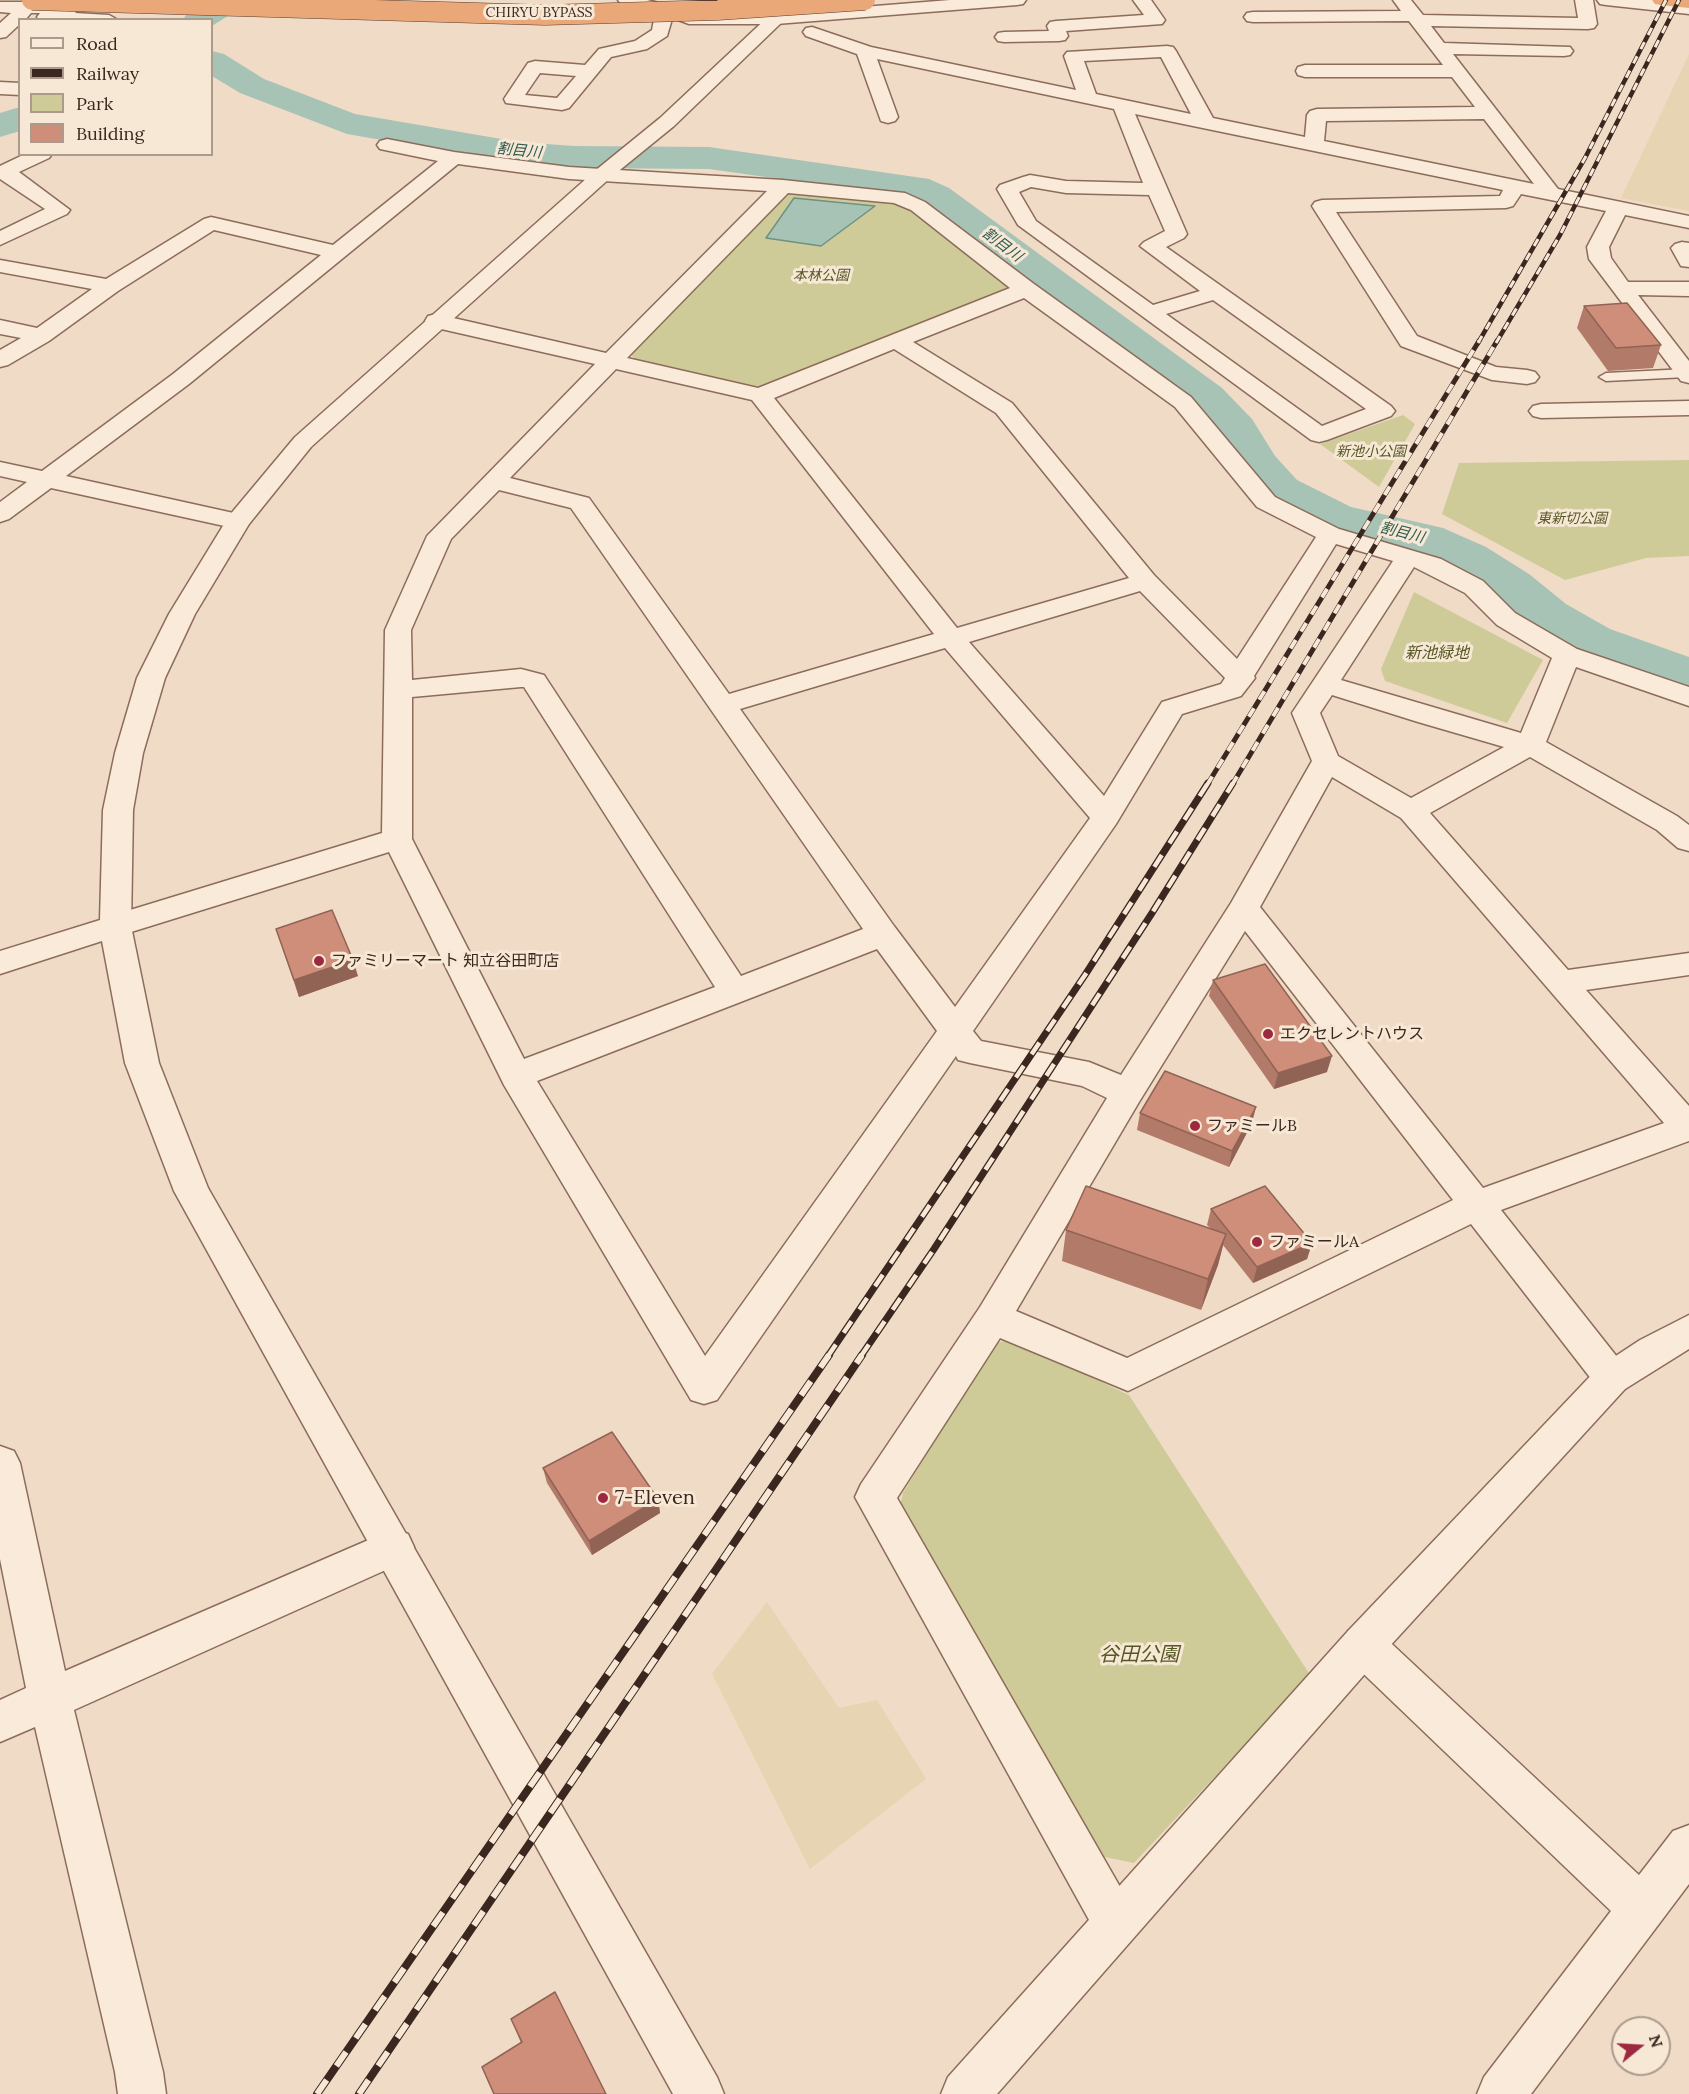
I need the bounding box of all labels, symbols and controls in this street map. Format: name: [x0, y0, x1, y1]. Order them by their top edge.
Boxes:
street label: CHIRYU BYPASS: [485, 5, 593, 21]
legend: [18, 18, 213, 156]
text: Road: [76, 32, 118, 55]
text: Railway: [76, 62, 139, 85]
text: Park: [76, 92, 113, 115]
text: Building: [76, 122, 144, 145]
water label: 割目川: [496, 140, 542, 162]
water label: 割目川: [979, 224, 1025, 266]
park label: 本林公園: [793, 268, 849, 284]
park label: 新池小公園: [1336, 444, 1406, 460]
park label: 東新切公園: [1537, 511, 1607, 527]
water label: 割目川: [1378, 519, 1426, 547]
park label: 新池緑地: [1405, 643, 1469, 663]
place label: ファミリーマート 知立谷田町店: [331, 951, 559, 971]
marker: ファミリーマート 知立谷田町店: [312, 954, 326, 968]
place label: エクセレントハウス: [1280, 1024, 1424, 1044]
marker: エクセレントハウス: [1261, 1027, 1275, 1041]
place label: ファミールB: [1207, 1116, 1297, 1136]
marker: ファミールB: [1188, 1119, 1202, 1133]
place label: ファミールA: [1269, 1232, 1359, 1252]
marker: ファミールA: [1250, 1235, 1264, 1249]
place label: 7-Eleven: [615, 1486, 695, 1510]
marker: 7-Eleven: [596, 1491, 610, 1505]
park label: 谷田公園: [1099, 1643, 1179, 1667]
north arrow: [1611, 2016, 1671, 2076]
text: N: [1645, 2032, 1668, 2050]

